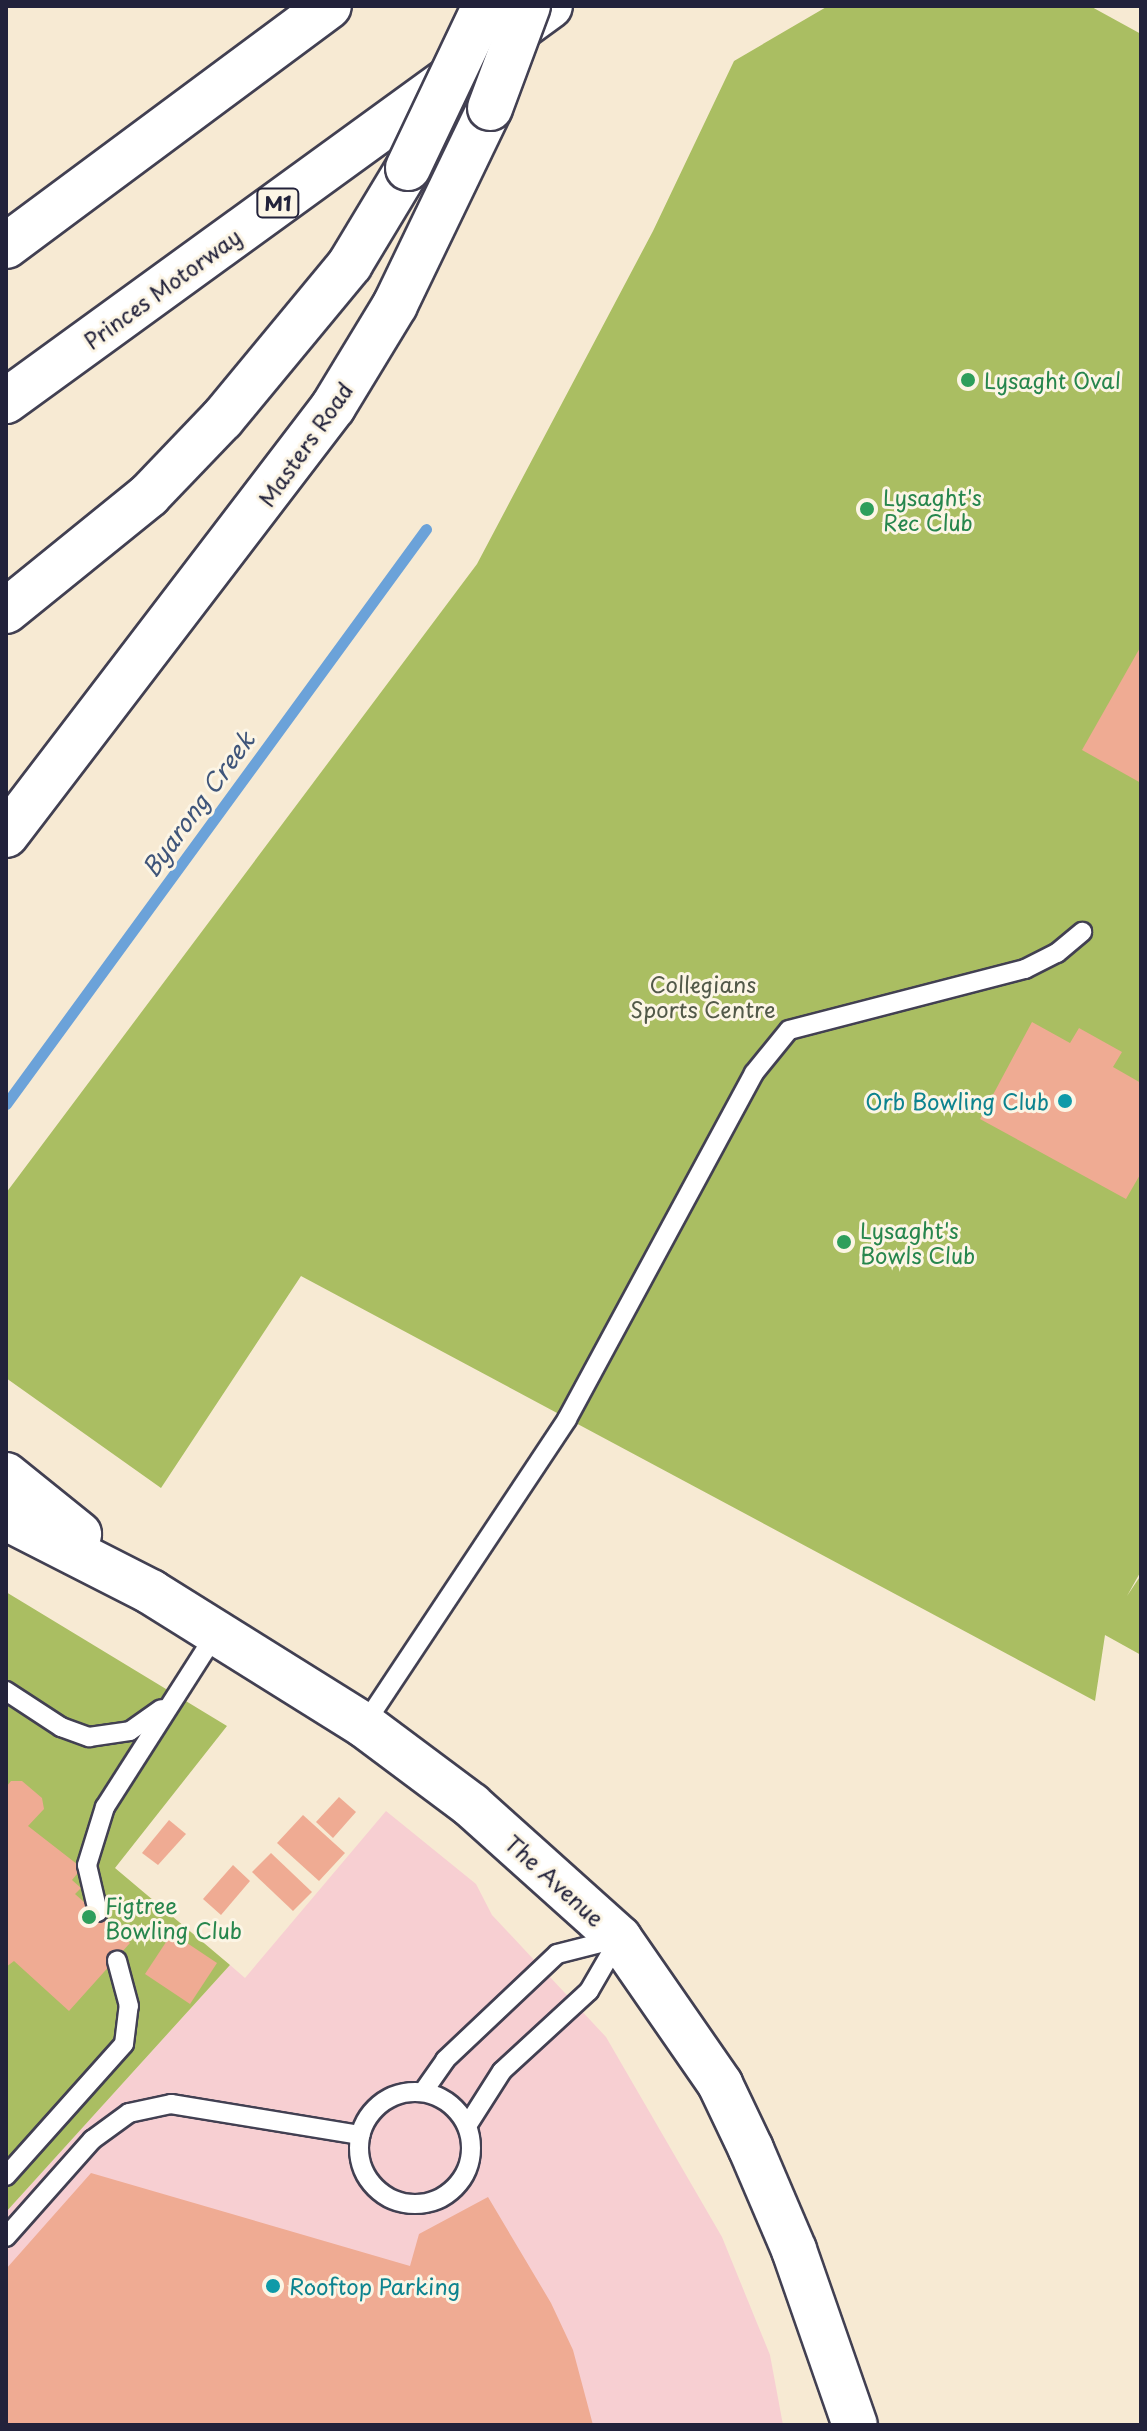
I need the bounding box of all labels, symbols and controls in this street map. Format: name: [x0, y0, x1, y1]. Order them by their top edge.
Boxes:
road number: M1: [256, 187, 300, 219]
street label: Princes Motorway: [78, 222, 246, 354]
place label: Lysaght Oval: [984, 367, 1122, 393]
marker: Lysaght Oval: [959, 371, 977, 389]
street label: Masters Road: [252, 377, 358, 511]
place label: Lysaght's Rec Club: [883, 483, 982, 534]
marker: Lysaght's Rec Club: [858, 500, 876, 518]
water label: Byarong Creek: [136, 726, 260, 882]
park label: Collegians Sports Centre: [629, 970, 777, 1022]
place label: Orb Bowling Club: [864, 1088, 1049, 1114]
marker: Orb Bowling Club: [1056, 1092, 1074, 1110]
place label: Lysaght's Bowls Club: [860, 1216, 975, 1268]
marker: Lysaght's Bowls Club: [835, 1233, 853, 1251]
street label: The Avenue: [501, 1829, 609, 1931]
place label: Figtree Bowling Club: [105, 1891, 242, 1942]
marker: Figtree Bowling Club: [80, 1908, 98, 1926]
place label: Rooftop Parking: [289, 2273, 462, 2299]
marker: Rooftop Parking: [264, 2277, 282, 2295]

